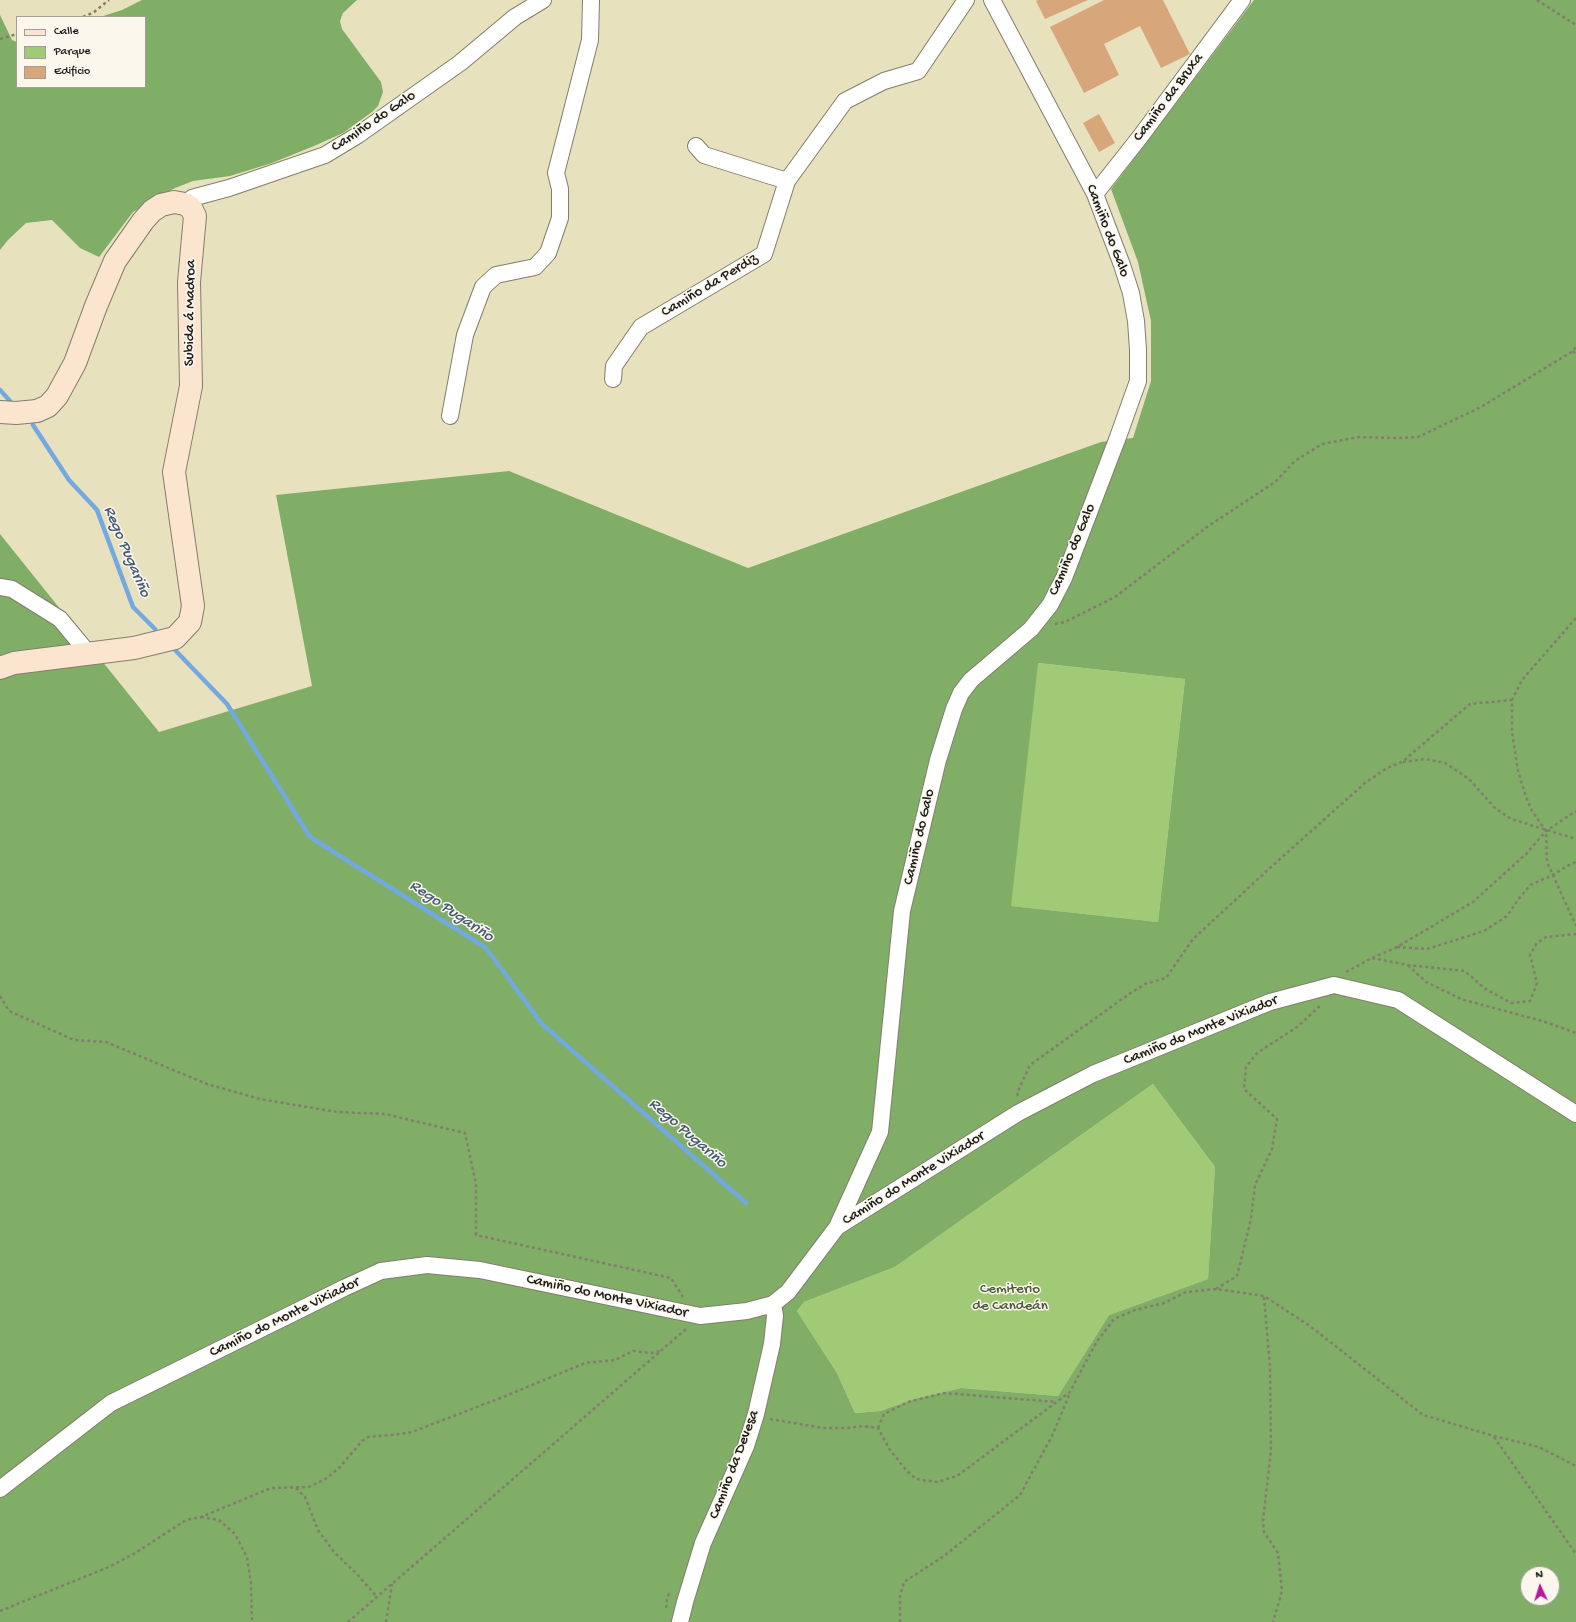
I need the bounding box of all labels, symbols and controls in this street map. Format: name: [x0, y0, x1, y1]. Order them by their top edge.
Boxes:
legend: [16, 16, 146, 88]
text: Calle: [54, 25, 79, 39]
text: Parque: [54, 45, 91, 59]
street label: Camiño da Bruxa: [1130, 50, 1208, 146]
text: Edificio: [54, 65, 90, 79]
street label: Camiño do Galo: [328, 87, 420, 157]
street label: Camiño do Galo: [1081, 182, 1133, 280]
street label: Camiño da Perdiz: [658, 250, 762, 322]
street label: Subida á Madroa: [181, 260, 201, 366]
street label: Camiño do Galo: [1046, 501, 1100, 599]
water label: Rego Pugariño: [98, 504, 154, 600]
street label: Camiño do Galo: [900, 787, 940, 887]
water label: Rego Pugariño: [405, 877, 497, 947]
street label: Camiño do Monte Vixiador: [1121, 992, 1281, 1070]
water label: Rego Pugariño: [644, 1095, 730, 1173]
street label: Camiño do Monte Vixiador: [839, 1128, 989, 1230]
street label: Camiño do Monte Vixiador: [525, 1271, 689, 1323]
street label: Camiño do Monte Vixiador: [207, 1274, 363, 1362]
park label: Cemiterio de Candeán: [972, 1281, 1048, 1316]
street label: Camiño da Devesa: [706, 1408, 764, 1522]
north arrow: [1520, 1566, 1560, 1606]
text: N: [1535, 1569, 1543, 1581]

